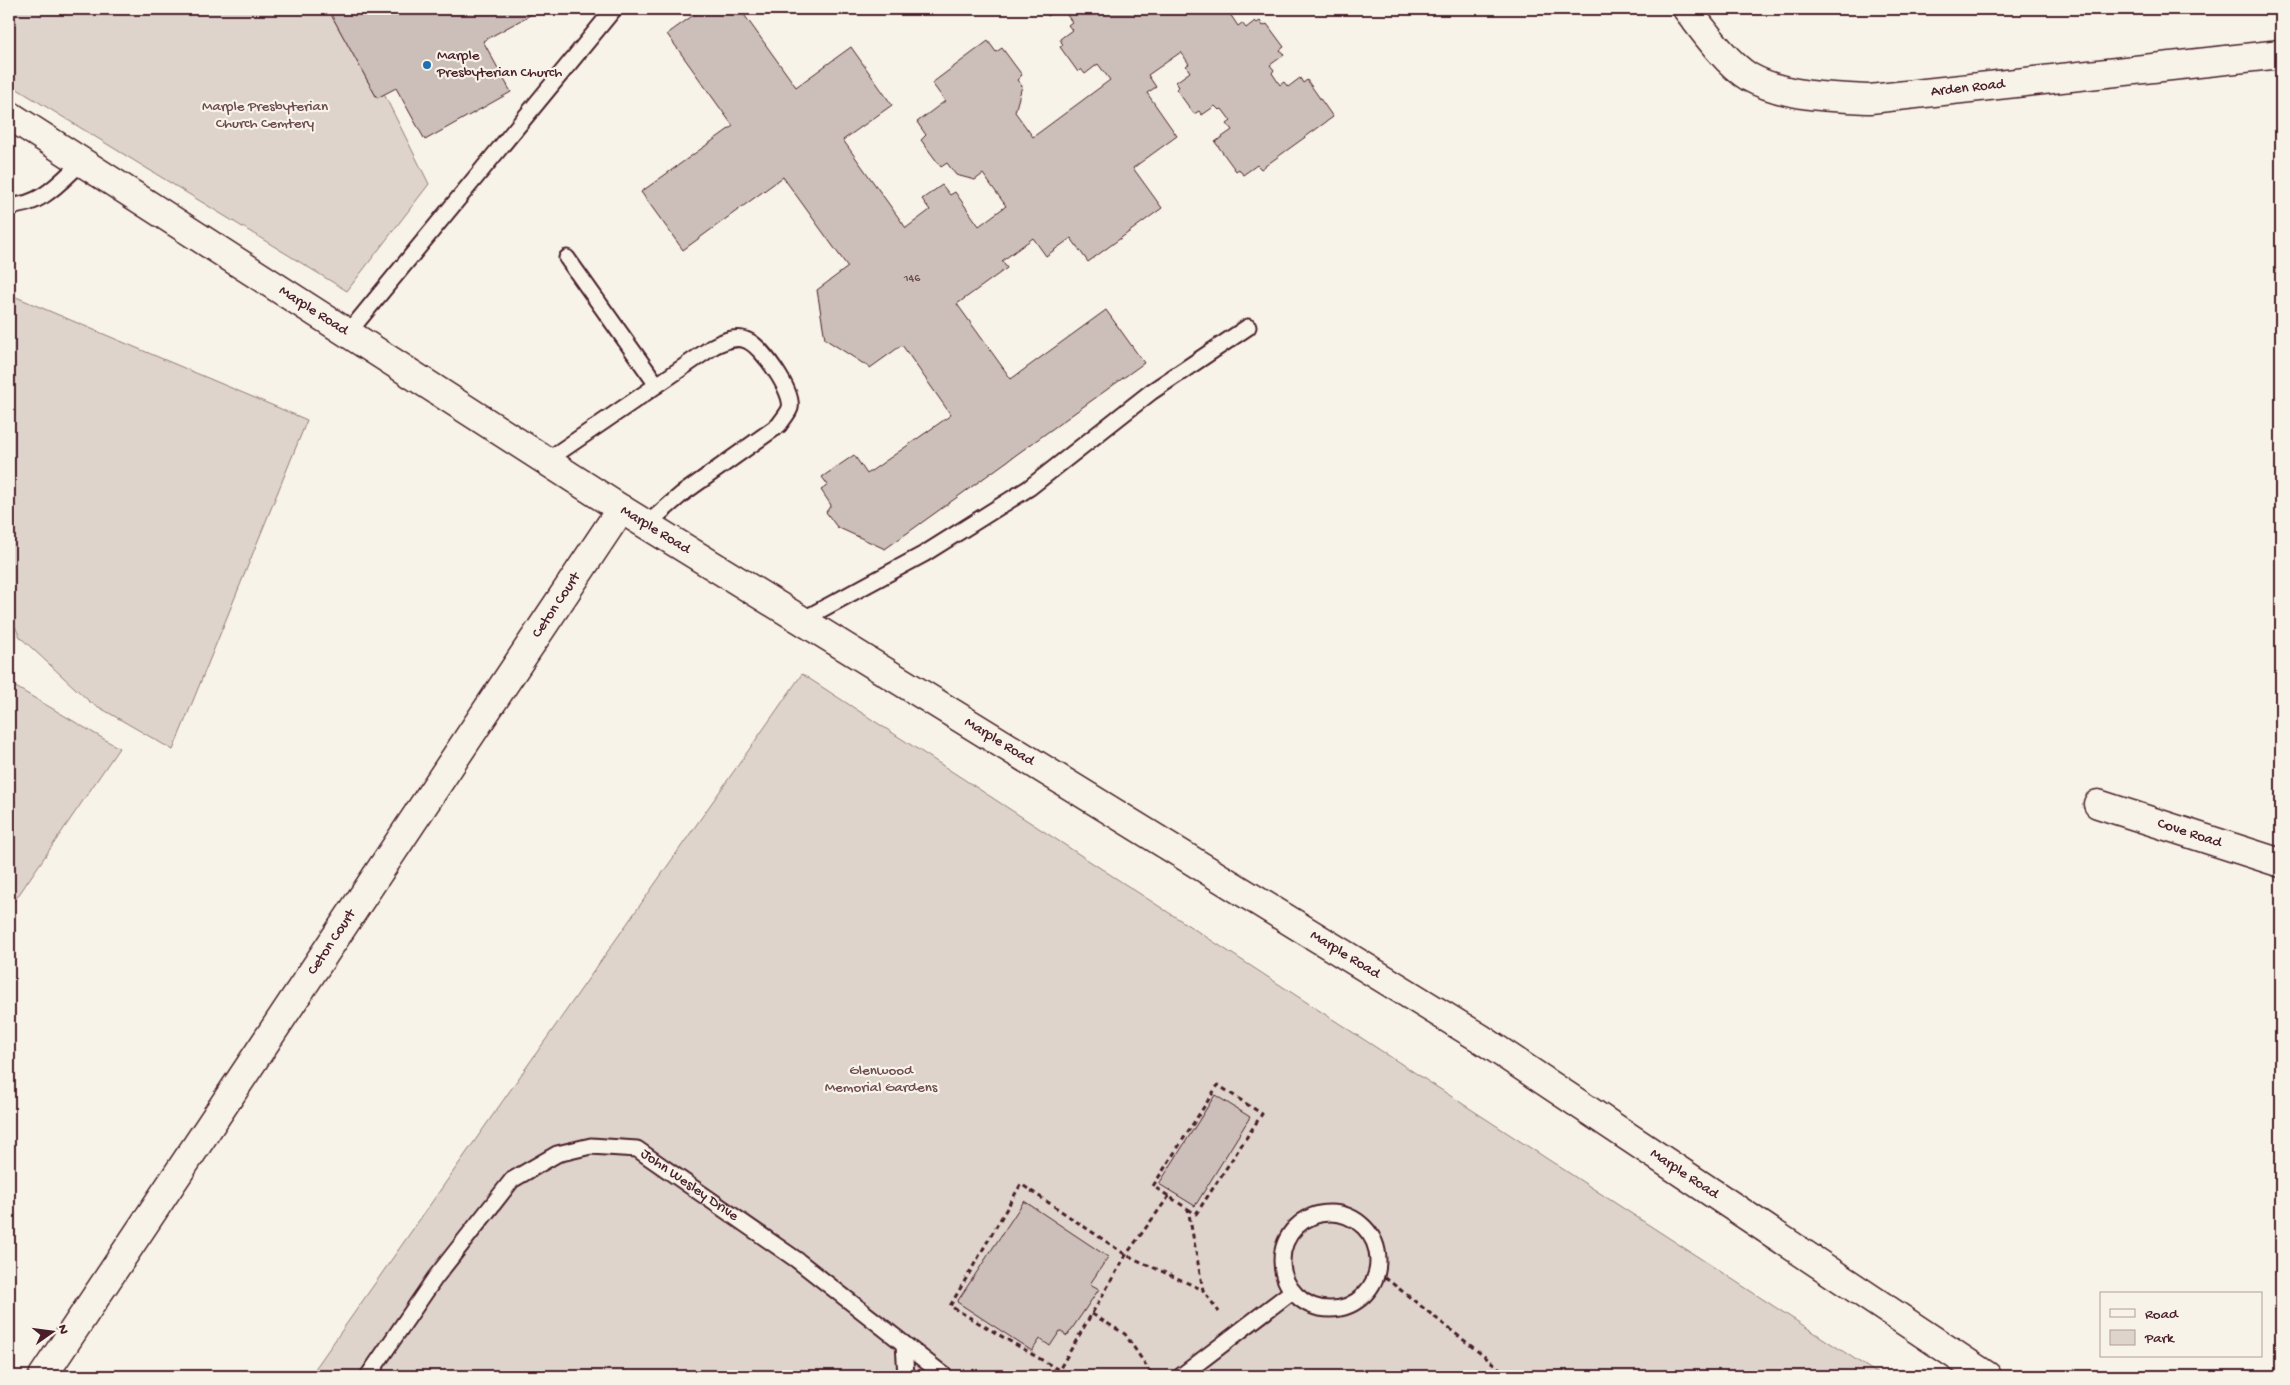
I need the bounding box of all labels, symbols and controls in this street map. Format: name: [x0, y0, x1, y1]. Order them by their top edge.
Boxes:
place label: Marple Presbyterian Church: [436, 47, 562, 82]
marker: Marple Presbyterian Church: [421, 59, 433, 71]
street label: Arden Road: [1930, 75, 2007, 101]
park label: Marple Presbyterian Church Cemtery: [202, 98, 328, 133]
house number: 146: [903, 272, 921, 286]
street label: Marple Road: [275, 282, 352, 341]
street label: Marple Road: [617, 502, 694, 559]
street label: Ceton Court: [528, 568, 586, 642]
street label: Marple Road: [961, 714, 1038, 771]
street label: Cove Road: [2155, 815, 2225, 853]
street label: Ceton Court: [304, 905, 361, 979]
street label: Marple Road: [1307, 926, 1384, 984]
park label: Glenwood Memorial Gardens: [825, 1062, 938, 1097]
street label: John Wesley Drive: [637, 1145, 742, 1226]
street label: Marple Road: [1646, 1145, 1723, 1204]
legend: [2100, 1292, 2262, 1358]
text: Road: [2145, 1306, 2179, 1324]
north arrow: [28, 1308, 78, 1358]
text: N: [53, 1323, 72, 1336]
text: Park: [2144, 1330, 2175, 1348]

